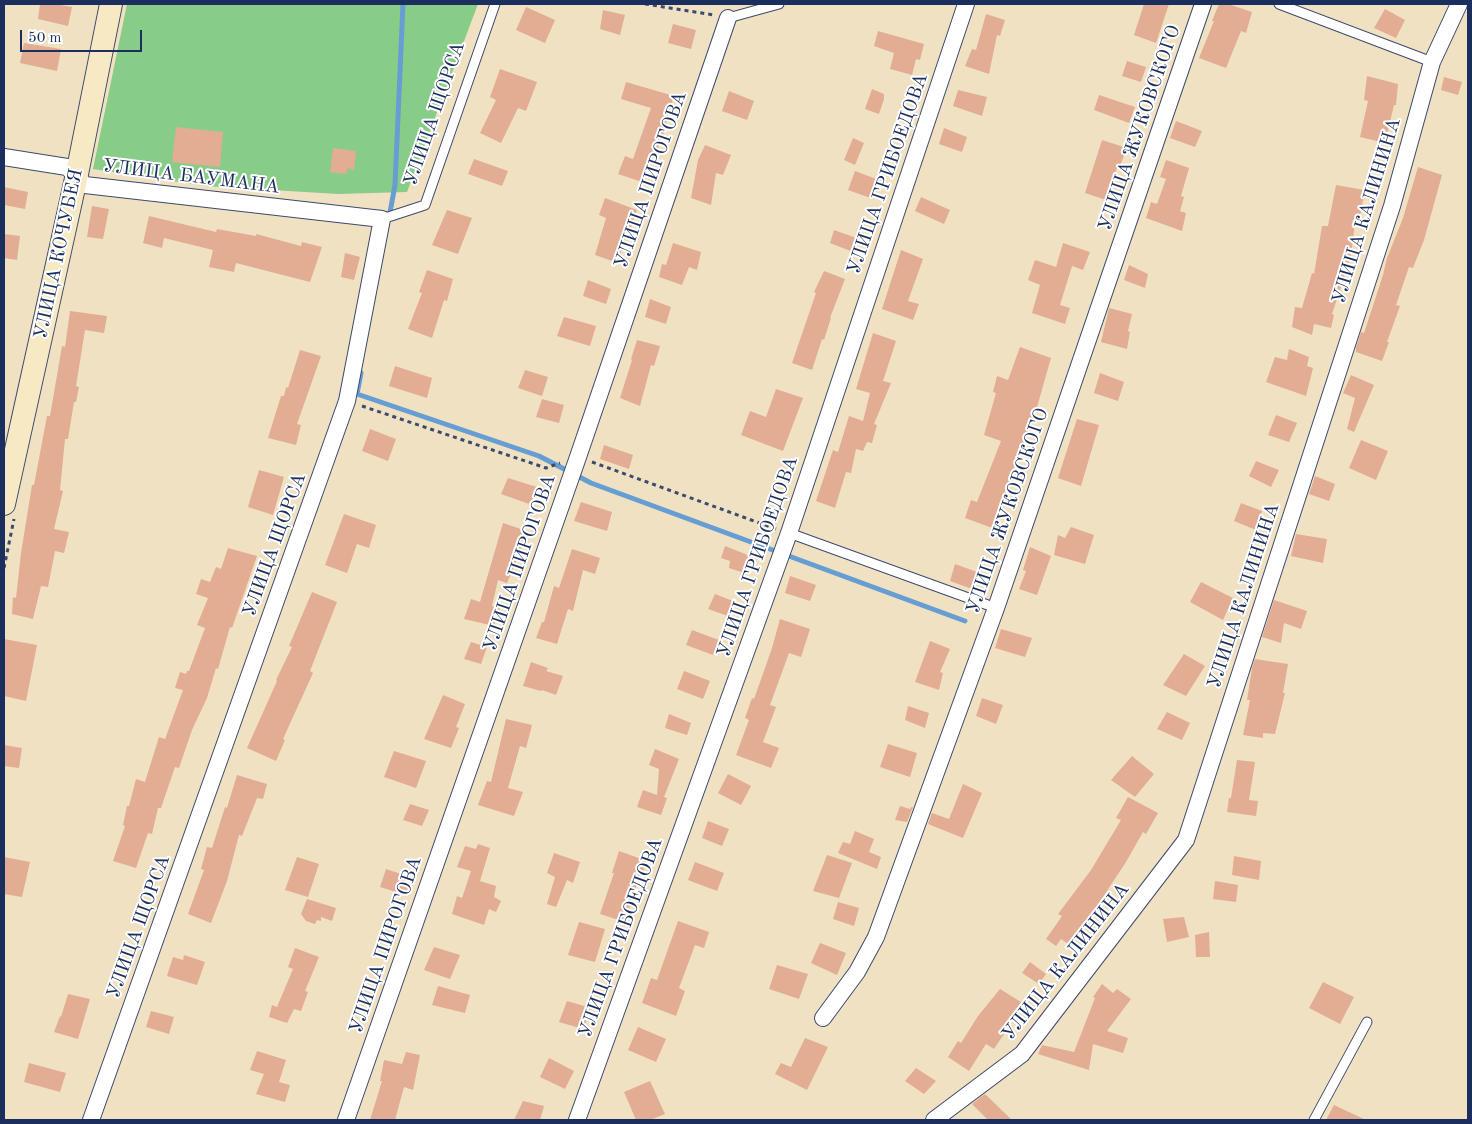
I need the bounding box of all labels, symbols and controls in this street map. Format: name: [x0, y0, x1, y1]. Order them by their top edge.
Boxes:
scale bar: [22, 20, 145, 52]
street label: УЛИЦА ЖУКОВСКОГО: [1094, 22, 1186, 234]
text: 50 m: [28, 31, 62, 46]
street label: УЛИЦА ЩОРСА: [400, 39, 470, 189]
street label: УЛИЦА ГРИБОЕДОВА: [843, 70, 933, 278]
street label: УЛИЦА ПИРОГОВА: [610, 88, 692, 272]
street label: УЛИЦА КАЛИНИНА: [1328, 115, 1406, 307]
street label: УЛИЦА БАУМАНА: [101, 155, 281, 199]
street label: УЛИЦА КОЧУБЕЯ: [30, 167, 88, 341]
street label: УЛИЦА ЖУКОВСКОГО: [962, 405, 1054, 617]
street label: УЛИЦА ГРИБОЕДОВА: [713, 453, 803, 661]
street label: УЛИЦА ЩОРСА: [238, 470, 312, 620]
street label: УЛИЦА ПИРОГОВА: [479, 471, 561, 655]
street label: УЛИЦА КАЛИНИНА: [1203, 501, 1285, 691]
street label: УЛИЦА ГРИБОЕДОВА: [574, 835, 668, 1041]
street label: УЛИЦА ЩОРСА: [102, 852, 176, 1002]
street label: УЛИЦА ПИРОГОВА: [345, 853, 427, 1037]
street label: УЛИЦА КАЛИНИНА: [997, 879, 1135, 1045]

